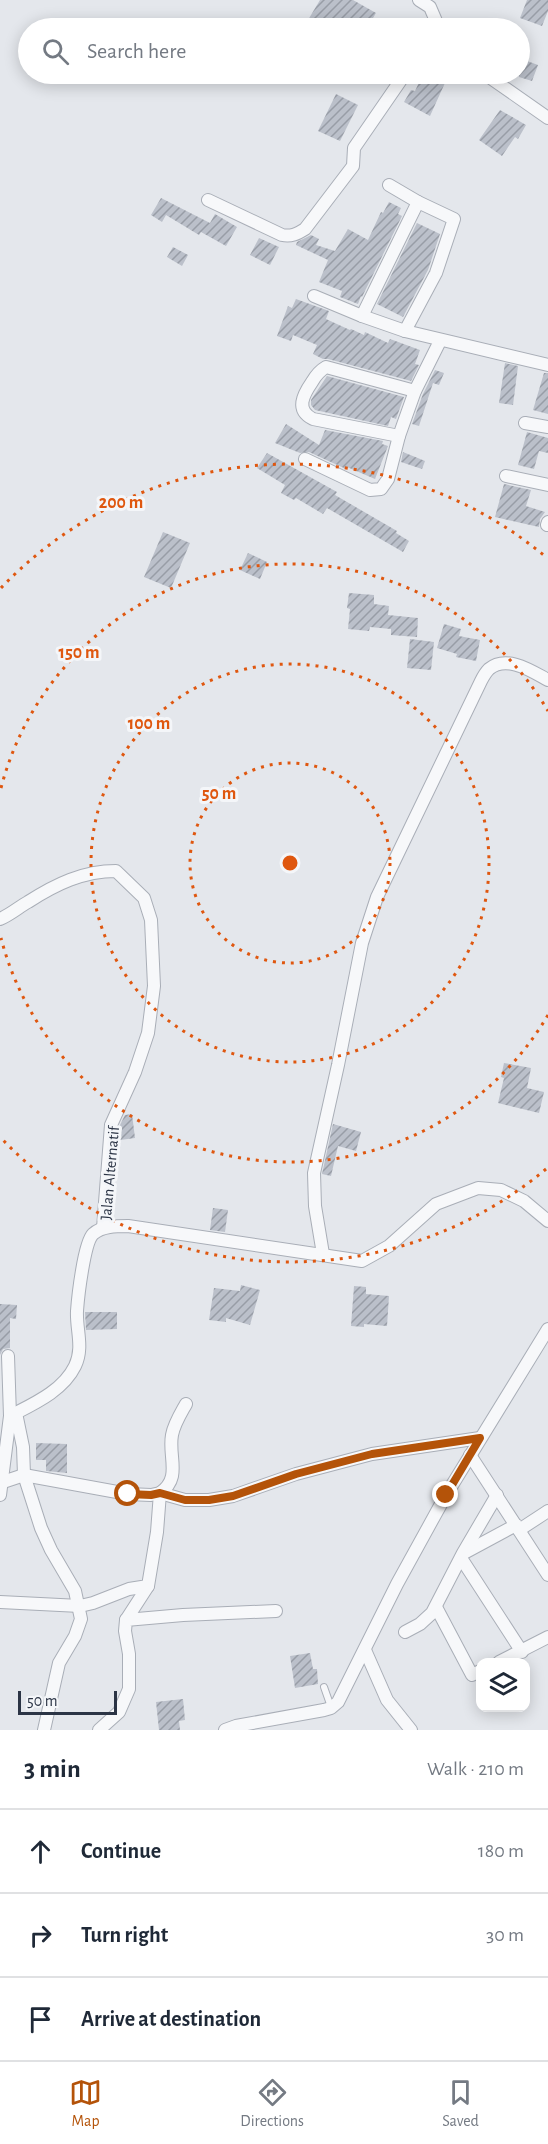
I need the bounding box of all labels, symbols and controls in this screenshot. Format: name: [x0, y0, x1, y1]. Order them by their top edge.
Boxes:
search box: [18, 18, 530, 84]
icon: search: [39, 35, 72, 68]
text: Search here: [87, 40, 186, 62]
text: 200 m: [99, 494, 143, 512]
text: 150 m: [59, 644, 99, 662]
text: 100 m: [128, 715, 170, 733]
text: 50 m: [202, 785, 236, 803]
centre of rings: [280, 853, 300, 873]
street label: Jalan Alternatif: [98, 1124, 122, 1221]
route start: [114, 1480, 140, 1506]
route end: [432, 1481, 458, 1507]
map controls: [476, 1658, 530, 1712]
button: layers: [476, 1658, 530, 1712]
scale bar: [18, 1688, 117, 1716]
text: 50 m: [27, 1693, 58, 1709]
text: 3 min: [24, 1756, 81, 1782]
text: Walk · 210 m: [427, 1759, 524, 1779]
icon: ahead: [24, 1835, 57, 1868]
text: Continue: [81, 1840, 161, 1862]
text: 180 m: [478, 1841, 524, 1861]
icon: right: [24, 1919, 57, 1952]
text: Turn right: [81, 1924, 168, 1946]
text: 30 m: [486, 1925, 524, 1945]
icon: arrive: [24, 2003, 57, 2036]
text: Arrive at destination: [81, 2008, 261, 2030]
tab: Map: [69, 2076, 102, 2131]
tab: Directions: [240, 2076, 304, 2131]
tab: Saved: [442, 2076, 479, 2131]

